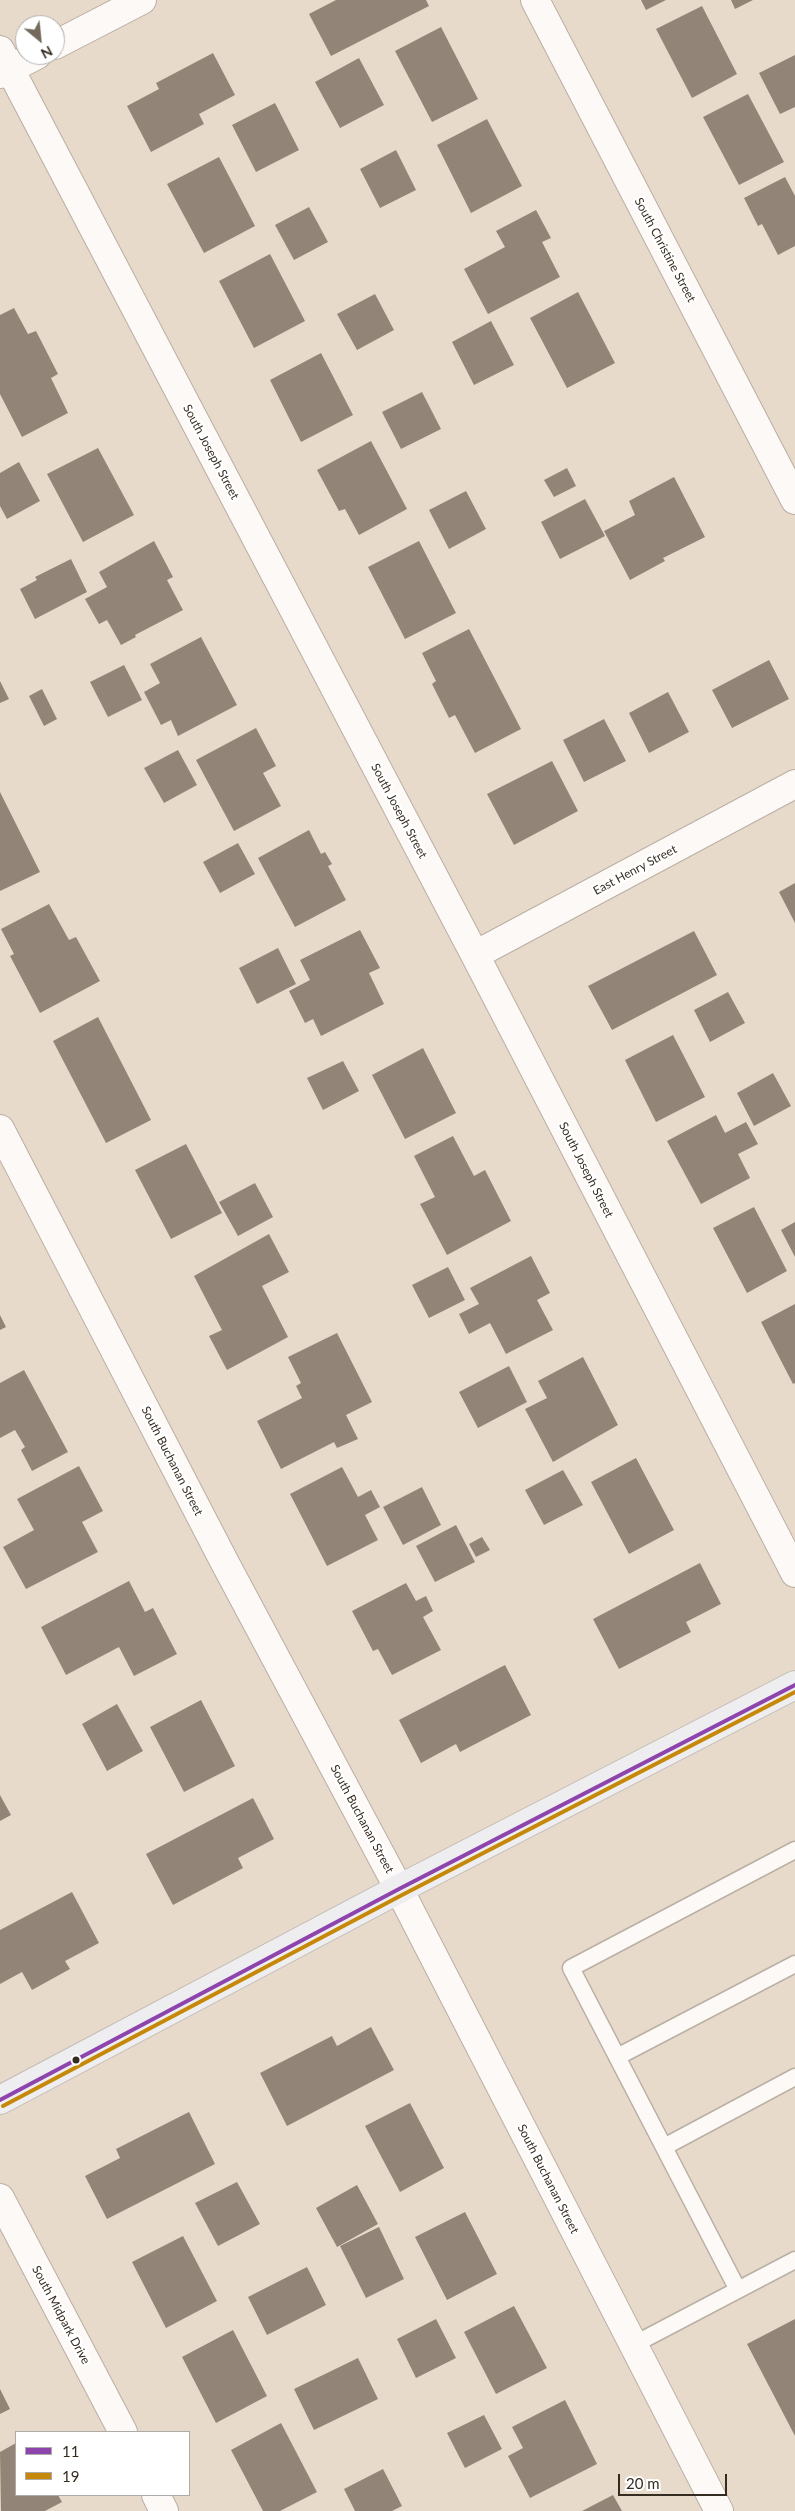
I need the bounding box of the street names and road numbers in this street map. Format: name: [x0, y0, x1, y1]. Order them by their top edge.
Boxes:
street label: South Christine Street: [631, 195, 699, 305]
street label: South Joseph Street: [180, 402, 242, 502]
street label: South Joseph Street: [368, 761, 430, 861]
street label: East Henry Street: [591, 842, 679, 898]
street label: South Joseph Street: [556, 1120, 616, 1220]
street label: South Buchanan Street: [138, 1404, 206, 1518]
street label: South Buchanan Street: [327, 1762, 397, 1876]
street label: South Buchanan Street: [514, 2122, 582, 2236]
street label: South Midpark Drive: [29, 2263, 93, 2367]

